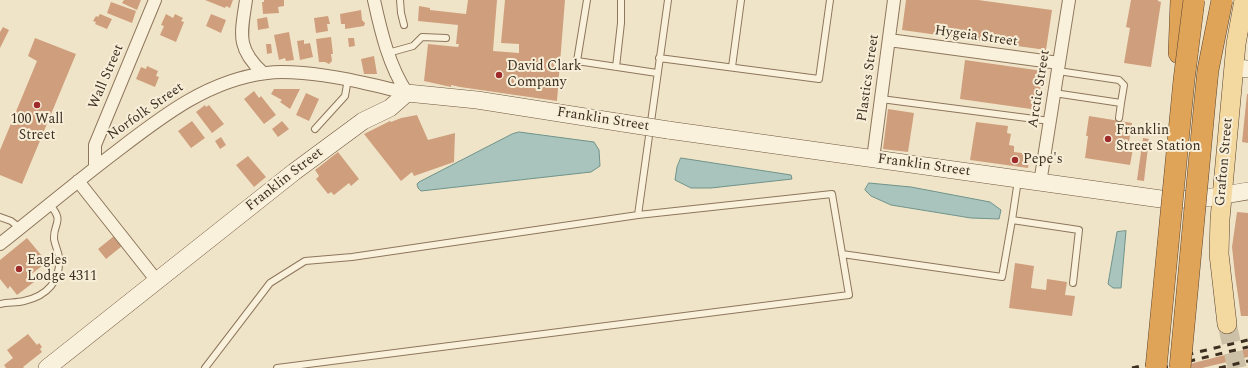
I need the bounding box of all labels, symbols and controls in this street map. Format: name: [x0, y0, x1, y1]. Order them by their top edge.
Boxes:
street label: Hygeia Street: [933, 23, 1019, 51]
street label: Plastics Street: [855, 33, 883, 123]
street label: Wall Street: [86, 42, 128, 112]
street label: Arctic Street: [1026, 49, 1054, 129]
place label: David Clark Company: [507, 59, 582, 92]
marker: David Clark Company: [494, 70, 504, 80]
street label: Norfolk Street: [105, 80, 187, 144]
marker: 100 Wall Street: [32, 100, 42, 110]
street label: Franklin Street: [556, 104, 650, 136]
place label: 100 Wall Street: [11, 112, 63, 144]
street label: Grafton Street: [1213, 117, 1237, 207]
place label: Franklin Street Station: [1116, 123, 1201, 156]
marker: Franklin Street Station: [1103, 134, 1113, 144]
street label: Franklin Street: [243, 145, 327, 215]
street label: Franklin Street: [877, 151, 971, 181]
place label: Pepe's: [1023, 152, 1063, 168]
marker: Pepe's: [1010, 155, 1020, 165]
place label: Eagles Lodge 4311: [27, 253, 97, 286]
marker: Eagles Lodge 4311: [14, 264, 24, 274]

